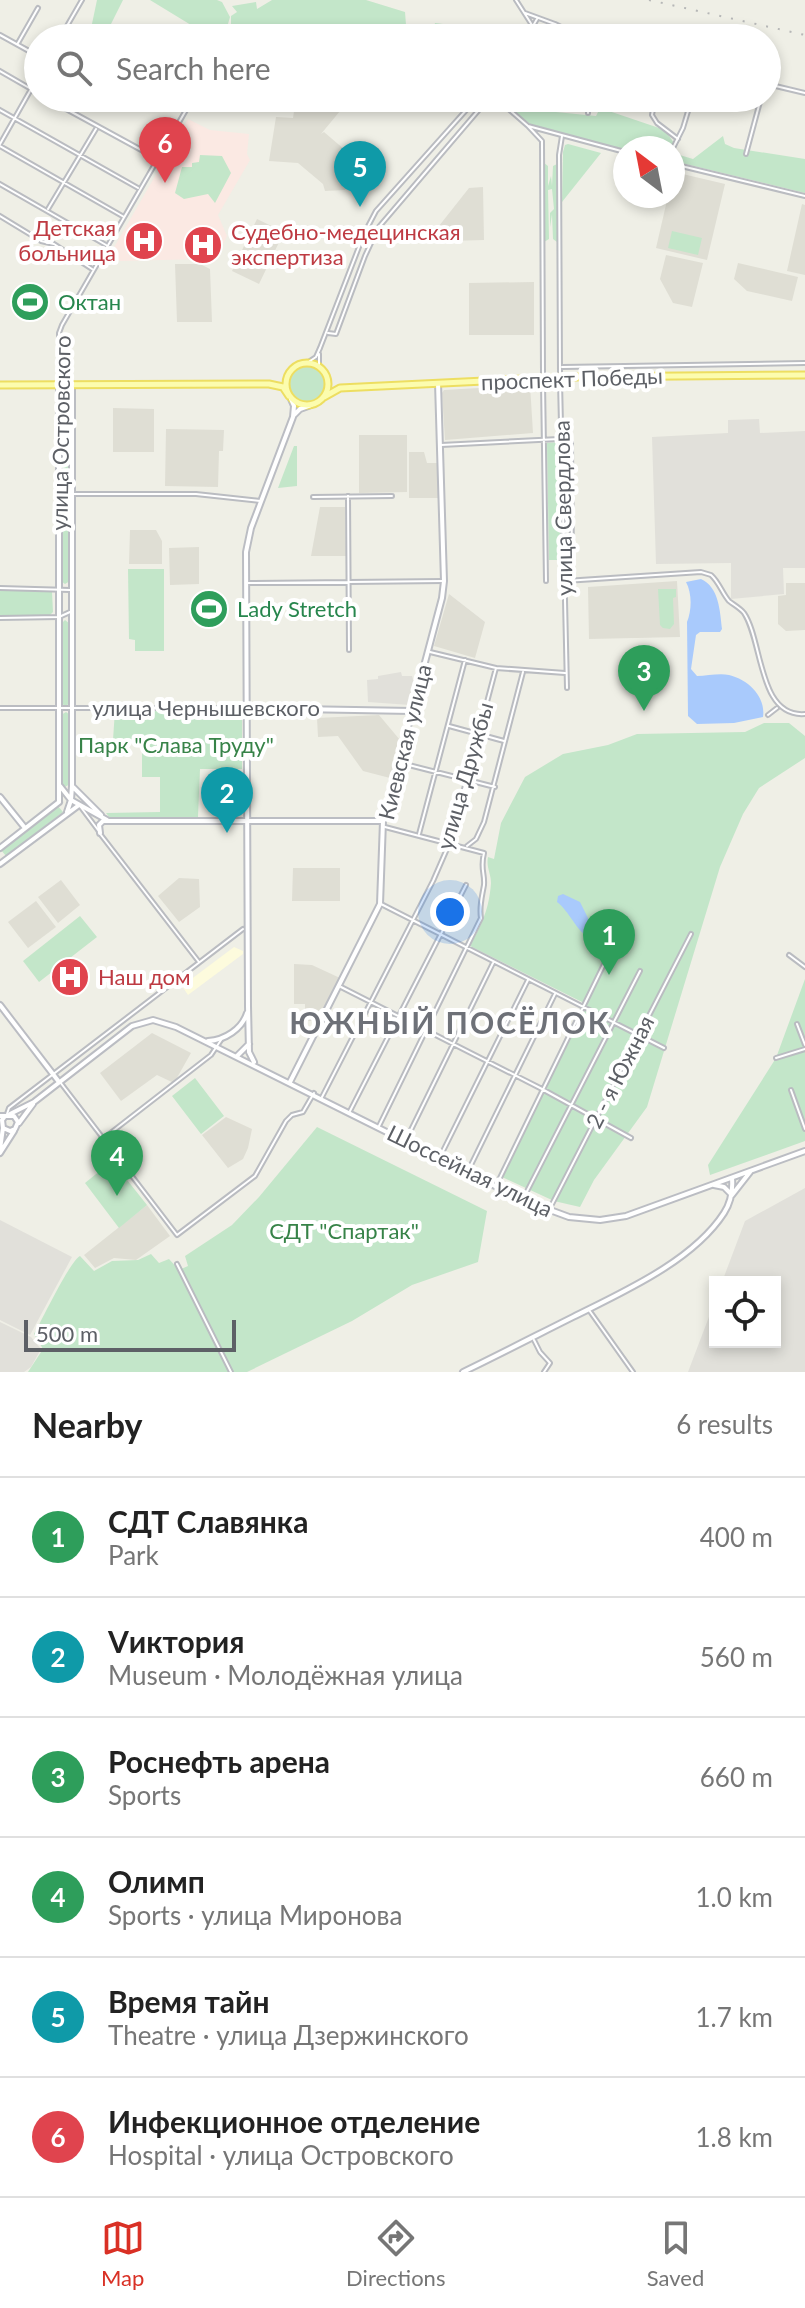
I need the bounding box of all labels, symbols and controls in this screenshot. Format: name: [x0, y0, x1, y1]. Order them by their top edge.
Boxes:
search box: [24, 24, 781, 112]
icon: search: [52, 46, 96, 90]
text: Search here: [116, 50, 271, 86]
pin: 6: [139, 117, 191, 183]
north arrow: [613, 136, 685, 208]
pin: 5: [334, 141, 386, 207]
place label: Детская больница: [18, 214, 116, 266]
place label: Судебно-медецинская экспертиза: [231, 218, 461, 270]
hospital icon: Детская больница: [123, 220, 165, 262]
hospital icon: Судебно-медецинская экспертиза: [182, 224, 224, 266]
sports icon: Октан: [9, 281, 51, 323]
place label: Октан: [58, 288, 121, 315]
street label: улица Островского: [45, 335, 76, 531]
street label: проспект Победы: [481, 362, 663, 395]
street label: улица Свердлова: [547, 420, 578, 596]
sports icon: Lady Stretch: [188, 588, 230, 630]
place label: Lady Stretch: [237, 595, 357, 622]
pin: 3: [618, 645, 670, 711]
street label: Киевская улица: [372, 661, 437, 822]
street label: улица Чернышевского: [92, 694, 320, 721]
street label: улица Дружбы: [431, 699, 498, 853]
park label: Парк "Слава Труду": [78, 731, 274, 758]
pin: 2: [201, 767, 253, 833]
your location: [430, 892, 470, 932]
pin: 1: [583, 909, 635, 975]
hospital icon: Наш дом: [49, 956, 91, 998]
place label: Наш дом: [98, 963, 191, 990]
district label: ЮЖНЫЙ ПОСЁЛОК: [289, 1004, 611, 1040]
street label: 2 - я Южная: [580, 1011, 659, 1133]
street label: Шоссейная улица: [383, 1119, 557, 1222]
pin: 4: [91, 1130, 143, 1196]
park label: СДТ "Спартак": [269, 1217, 419, 1244]
map controls: [709, 1276, 781, 1348]
button: locate: [709, 1276, 781, 1348]
scale bar: [24, 1316, 236, 1352]
text: 500 m: [36, 1320, 98, 1347]
text: Nearby: [32, 1404, 143, 1445]
text: 6 results: [676, 1408, 773, 1440]
text: СДТ Славянка: [108, 1503, 308, 1539]
text: 1: [50, 1521, 66, 1553]
text: 400 m: [700, 1521, 773, 1553]
text: Park: [108, 1539, 159, 1571]
text: Vиктория: [108, 1623, 245, 1659]
text: 2: [50, 1641, 66, 1673]
text: 560 m: [700, 1641, 773, 1673]
text: Museum · Молодёжная улица: [108, 1659, 463, 1691]
text: Роснефть арена: [108, 1743, 330, 1779]
text: 3: [50, 1761, 66, 1793]
text: 660 m: [700, 1761, 773, 1793]
text: Sports: [108, 1779, 181, 1811]
text: Олимп: [108, 1863, 205, 1899]
text: 4: [50, 1881, 66, 1913]
text: 1.0 km: [695, 1881, 773, 1913]
text: Sports · улица Миронова: [108, 1899, 402, 1931]
text: Время тайн: [108, 1983, 270, 2019]
text: 5: [50, 2001, 66, 2033]
text: 1.7 km: [695, 2001, 773, 2033]
text: Theatre · улица Дзержинского: [108, 2019, 469, 2051]
text: Инфекционное отделение: [108, 2103, 480, 2139]
text: 6: [50, 2121, 66, 2153]
text: 1.8 km: [695, 2121, 773, 2153]
text: Hospital · улица Островского: [108, 2139, 454, 2171]
tab: Map: [101, 2216, 145, 2291]
tab: Directions: [346, 2216, 445, 2291]
tab: Saved: [647, 2216, 704, 2291]

